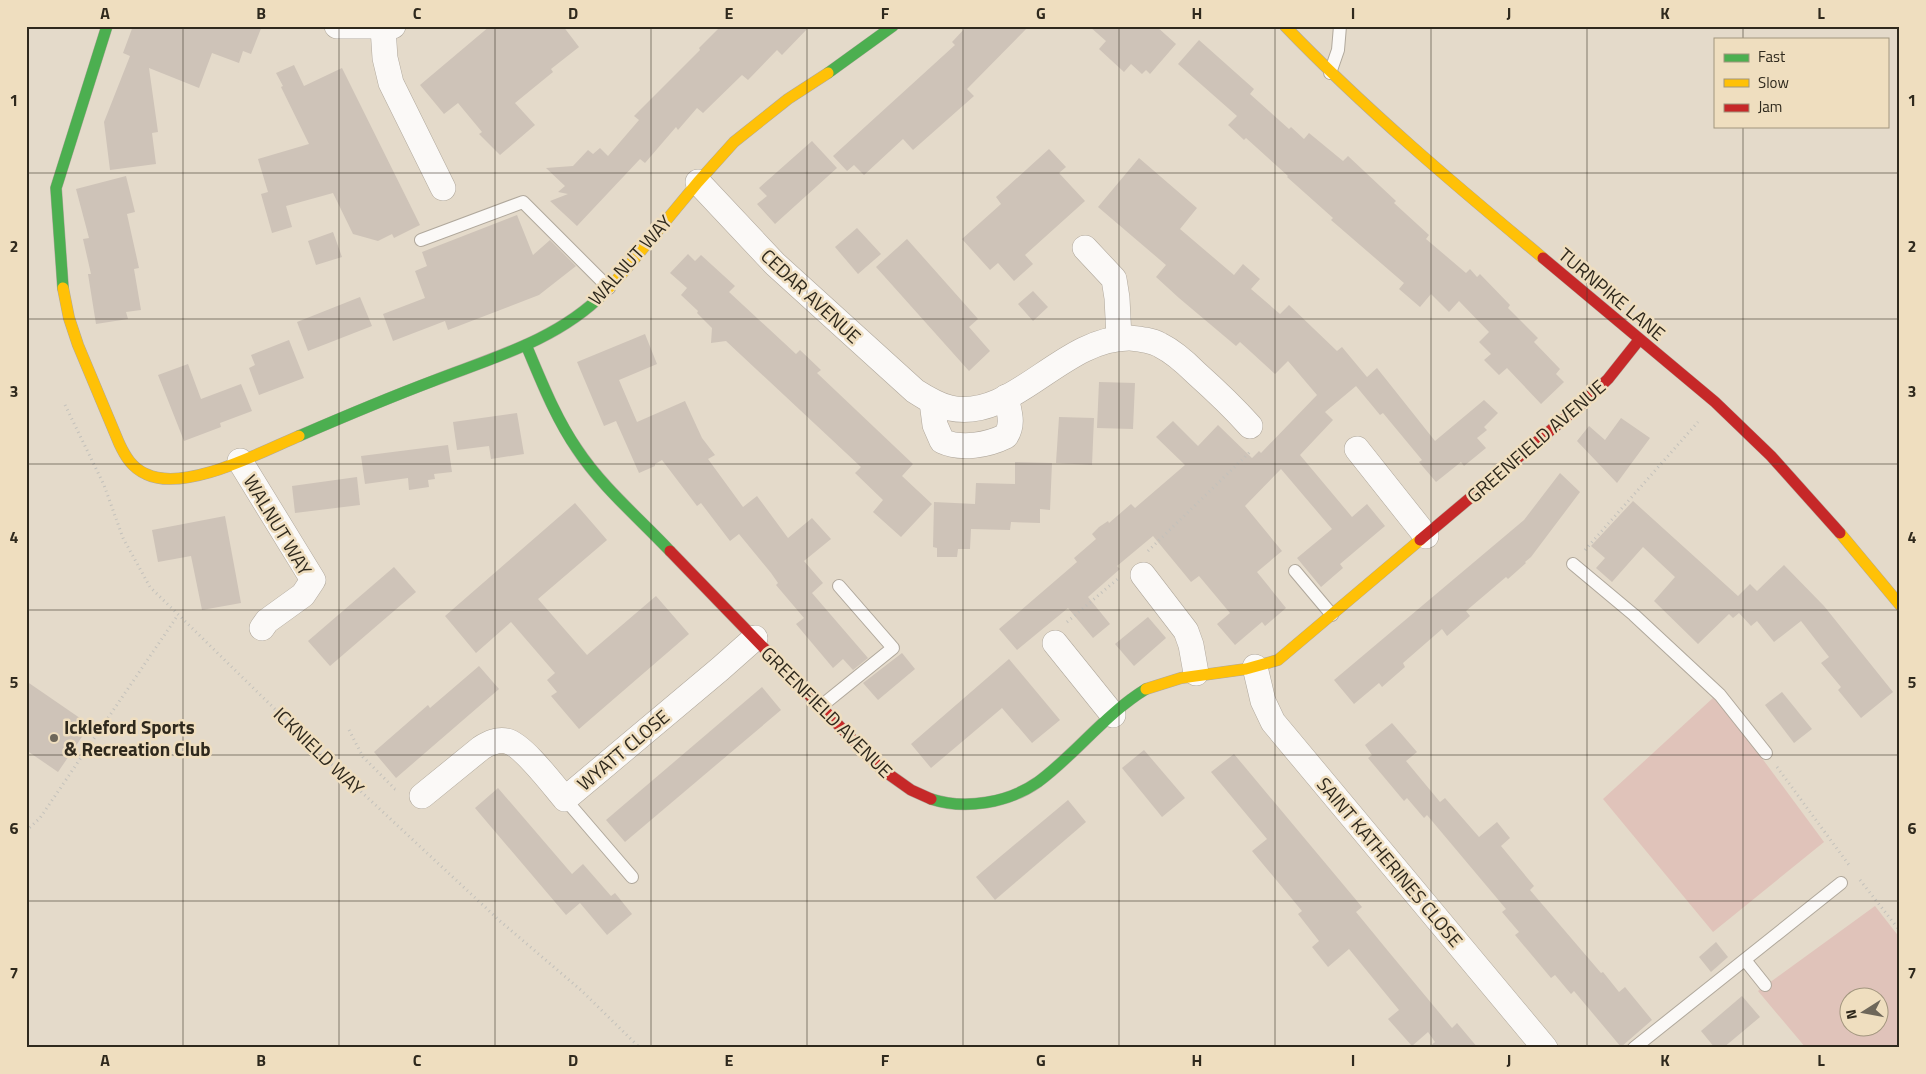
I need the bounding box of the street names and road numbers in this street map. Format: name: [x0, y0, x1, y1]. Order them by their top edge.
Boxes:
street label: WALNUT WAY: [581, 207, 679, 311]
street label: TURNPIKE LANE: [1552, 240, 1672, 347]
street label: CEDAR AVENUE: [755, 241, 868, 350]
street label: GREENFIELD AVENUE: [1460, 372, 1612, 509]
street label: WALNUT WAY: [237, 469, 320, 581]
street label: GREENFIELD AVENUE: [755, 639, 900, 784]
street label: ICKNIELD WAY: [267, 700, 372, 802]
street label: WYATT CLOSE: [570, 702, 675, 797]
street label: SAINT KATHERINES CLOSE: [1310, 770, 1470, 953]

